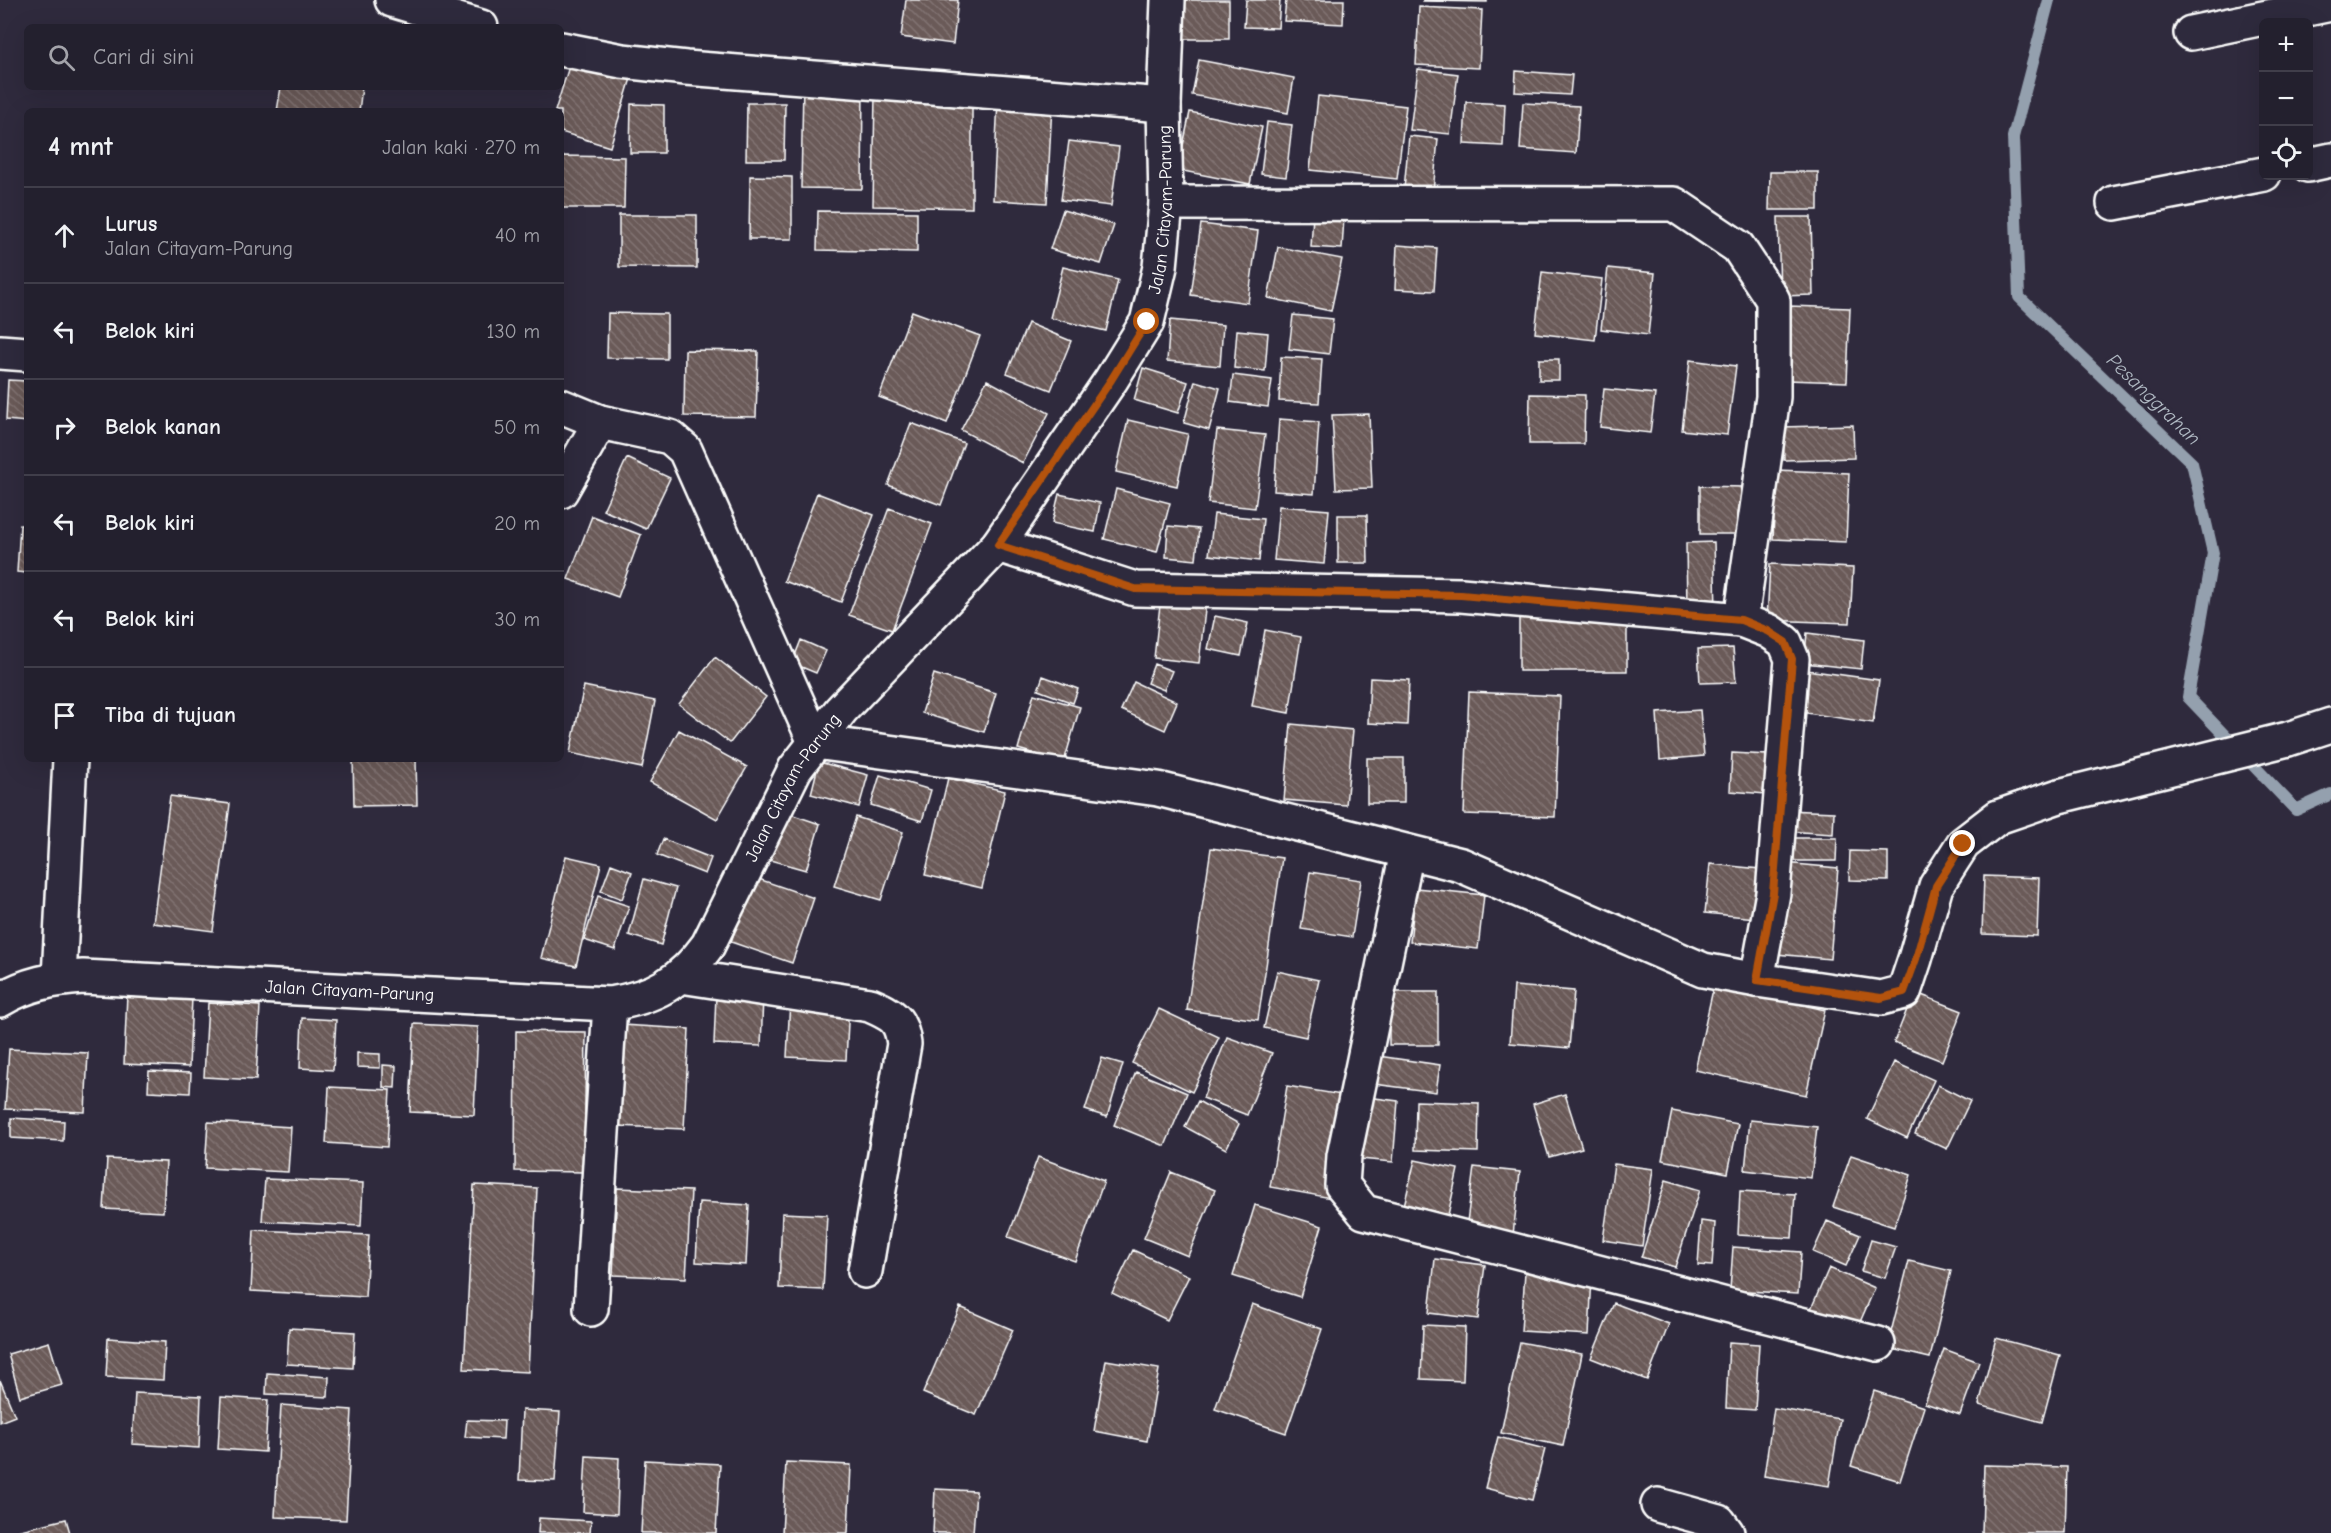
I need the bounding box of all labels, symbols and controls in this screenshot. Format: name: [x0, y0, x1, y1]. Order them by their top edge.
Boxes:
map controls: [2259, 18, 2313, 180]
button: +: [2259, 18, 2313, 72]
search box: [24, 24, 564, 90]
icon: search: [45, 41, 78, 74]
text: Cari di sini: [93, 44, 194, 70]
button: −: [2259, 72, 2313, 126]
street label: Jalan Citayam-Parung: [1144, 125, 1177, 296]
button: locate: [2259, 126, 2313, 180]
text: 4 mnt: [48, 132, 113, 162]
text: Jalan kaki · 270 m: [382, 136, 540, 159]
text: Lurus: [105, 211, 157, 237]
icon: ahead: [48, 219, 81, 252]
text: 40 m: [495, 224, 540, 247]
text: Jalan Citayam-Parung: [105, 237, 293, 260]
route start: [1133, 308, 1159, 334]
icon: left: [48, 315, 81, 348]
text: Belok kiri: [105, 318, 195, 344]
text: 130 m: [487, 320, 540, 343]
water label: Pesanggrahan: [2102, 349, 2205, 450]
icon: right: [48, 411, 81, 444]
text: Belok kanan: [105, 414, 221, 440]
text: 50 m: [494, 416, 540, 439]
icon: left: [48, 507, 81, 540]
text: Belok kiri: [105, 510, 195, 536]
text: 20 m: [494, 512, 540, 535]
icon: left: [48, 603, 81, 636]
text: Belok kiri: [105, 606, 195, 632]
text: 30 m: [494, 608, 540, 631]
icon: arrive: [48, 699, 81, 732]
text: Tiba di tujuan: [105, 702, 236, 728]
street label: Jalan Citayam-Parung: [741, 710, 845, 865]
route end: [1949, 830, 1975, 856]
street label: Jalan Citayam-Parung: [264, 976, 435, 1006]

